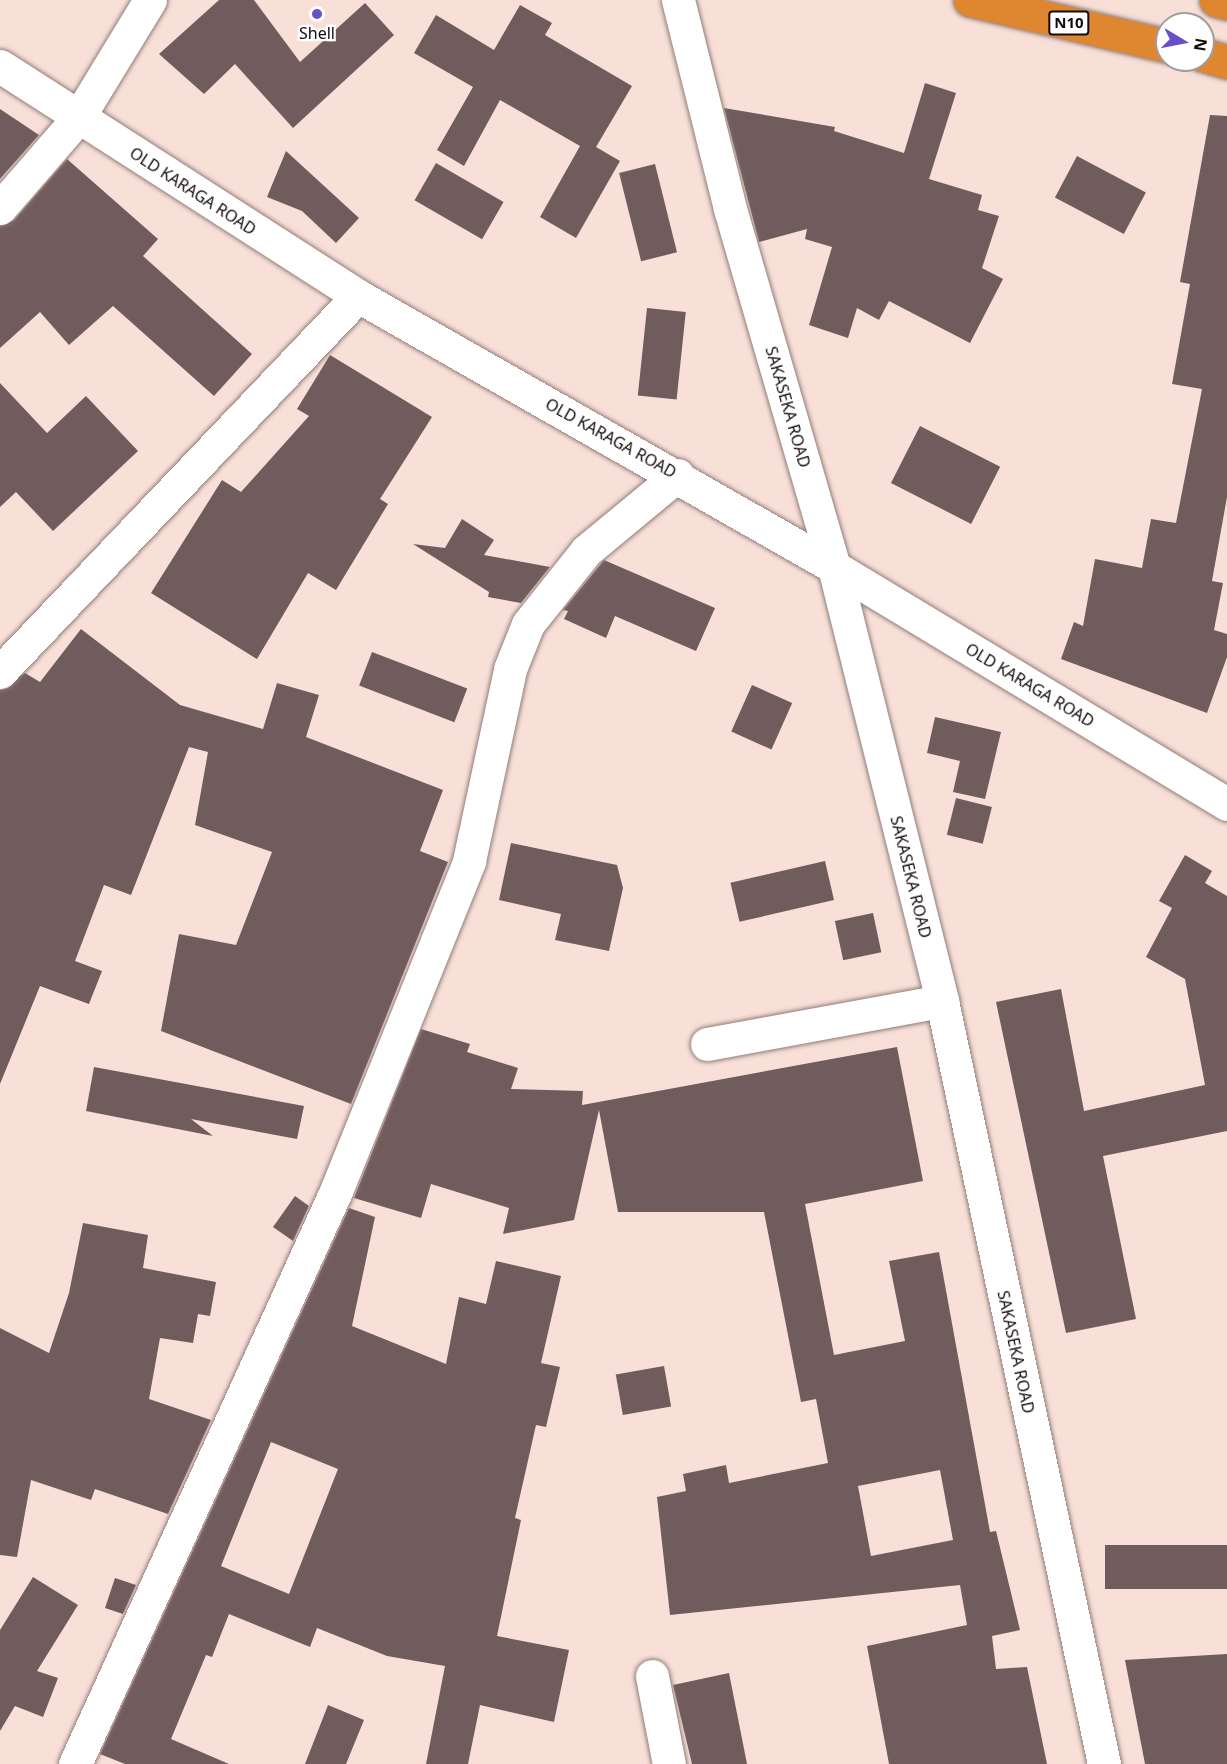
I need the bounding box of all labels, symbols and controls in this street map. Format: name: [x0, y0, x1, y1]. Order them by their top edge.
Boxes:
marker: Shell: [310, 7, 324, 21]
road number: N10: [1048, 11, 1090, 35]
north arrow: [1155, 12, 1215, 72]
place label: Shell: [299, 23, 335, 43]
text: N: [1189, 36, 1213, 53]
street label: OLD KARAGA ROAD: [126, 143, 260, 239]
street label: SAKASEKA ROAD: [762, 344, 814, 470]
street label: OLD KARAGA ROAD: [542, 394, 680, 482]
street label: OLD KARAGA ROAD: [962, 639, 1098, 731]
street label: SAKASEKA ROAD: [887, 814, 935, 940]
street label: SAKASEKA ROAD: [994, 1289, 1038, 1415]

